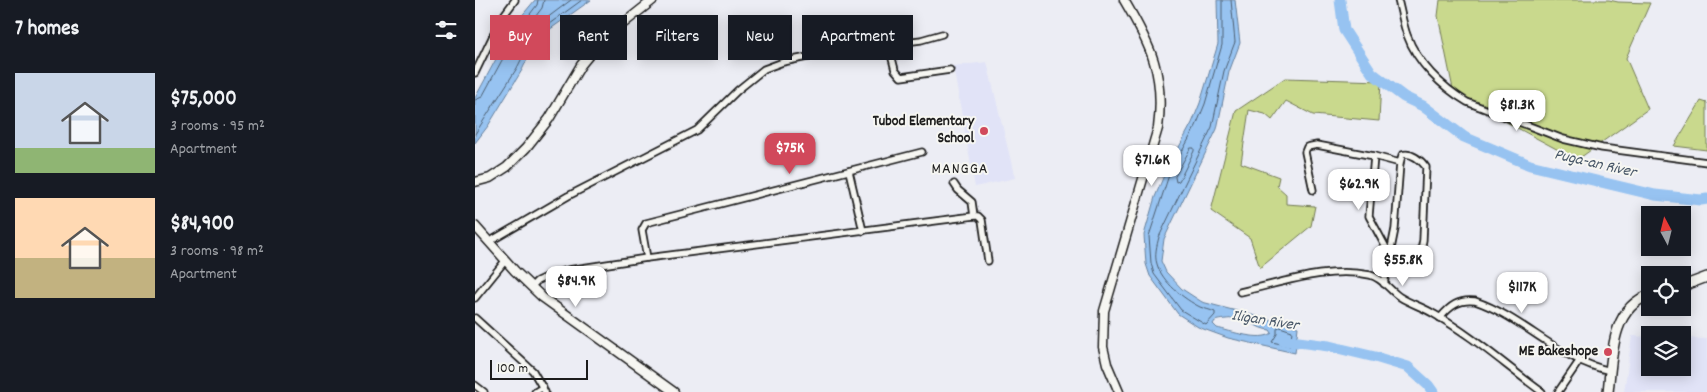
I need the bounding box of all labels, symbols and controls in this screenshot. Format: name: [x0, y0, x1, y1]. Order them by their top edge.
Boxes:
text: 7 homes: [15, 15, 79, 45]
chip: Buy: [490, 15, 550, 60]
chip: Rent: [560, 15, 627, 60]
chip: Filters: [637, 15, 718, 60]
chip: New: [728, 15, 792, 60]
chip: Apartment: [802, 15, 913, 60]
icon: filters: [432, 16, 460, 44]
text: $75,000: [170, 85, 237, 115]
pin: $81.3K: [1476, 90, 1558, 132]
icon: home: [55, 93, 115, 153]
text: $81.3K: [1499, 94, 1535, 117]
place label: Tubod Elementary School: [873, 111, 975, 150]
text: 3 rooms · 95 m²: [170, 115, 265, 138]
marker: Tubod Elementary School: [978, 125, 990, 137]
pin: $75K: [760, 132, 820, 175]
text: $75K: [775, 137, 805, 160]
text: Apartment: [170, 138, 237, 161]
water label: Puga-an River: [1552, 143, 1640, 185]
pin: $71.6K: [1111, 144, 1193, 187]
text: $71.6K: [1134, 149, 1170, 172]
district label: MANGGA: [932, 158, 988, 181]
pin: $62.9K: [1318, 168, 1400, 211]
text: $62.9K: [1339, 173, 1379, 196]
north arrow: [1641, 206, 1691, 256]
map controls: [1641, 206, 1691, 376]
text: $84,900: [170, 210, 234, 240]
icon: home: [55, 218, 115, 278]
text: 3 rooms · 98 m²: [170, 240, 264, 263]
pin: $55.8K: [1362, 244, 1444, 287]
text: $55.8K: [1383, 249, 1423, 272]
text: Apartment: [170, 263, 237, 286]
pin: $84.9K: [535, 266, 617, 308]
button: locate: [1641, 266, 1691, 316]
text: $84.9K: [557, 270, 595, 293]
pin: $117K: [1487, 272, 1557, 314]
text: $117K: [1508, 276, 1536, 299]
water label: Iligan River: [1230, 304, 1302, 338]
button: layers: [1641, 326, 1691, 376]
place label: ME Bakeshope: [1519, 341, 1598, 363]
marker: ME Bakeshope: [1602, 346, 1614, 358]
scale bar: [490, 357, 587, 380]
text: 100 m: [497, 359, 528, 379]

